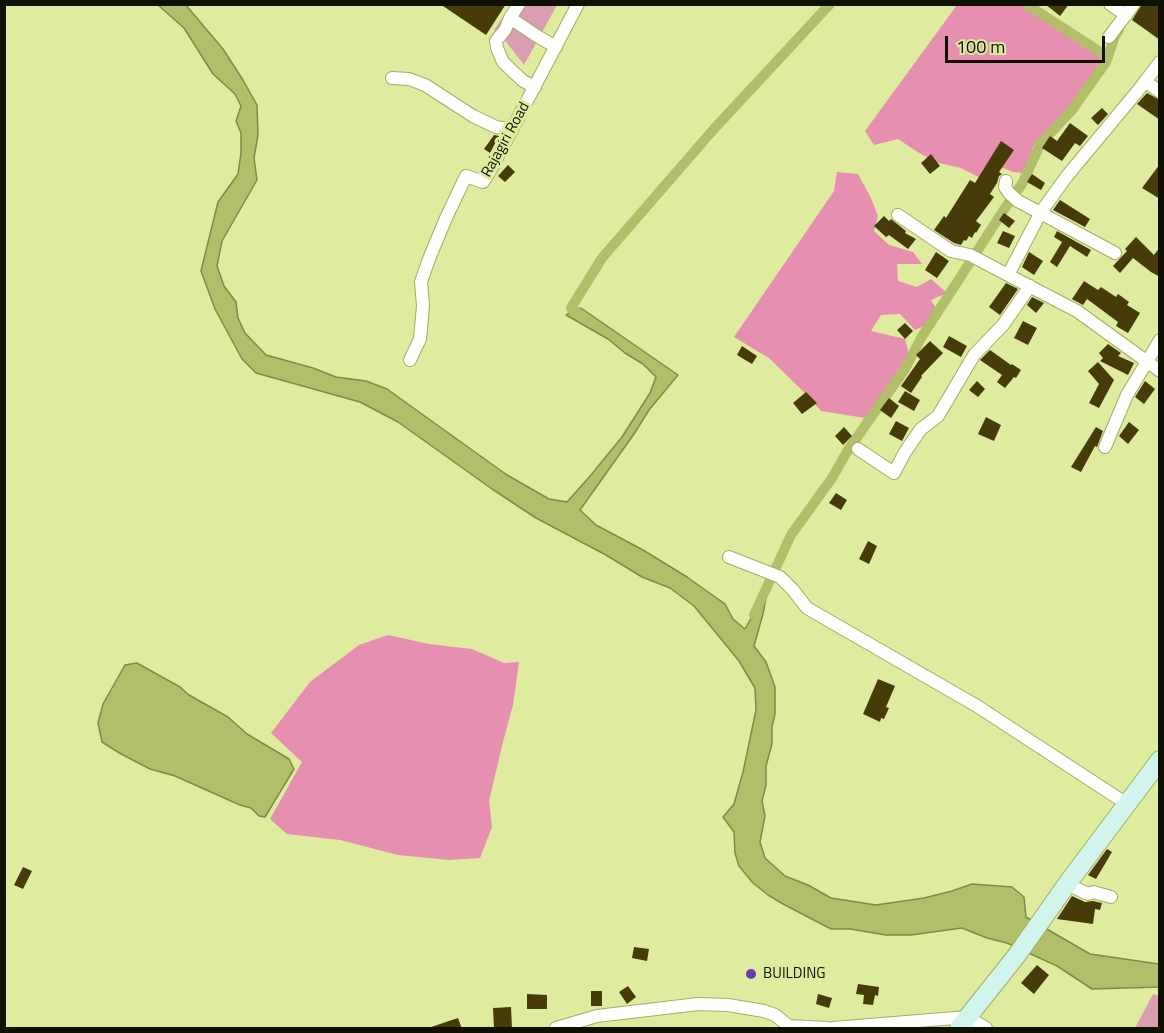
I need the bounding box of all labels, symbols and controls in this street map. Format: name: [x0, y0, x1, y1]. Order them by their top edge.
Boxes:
scale bar: [948, 24, 1108, 62]
text: 100 m: [956, 33, 1005, 60]
street label: Rajagiri Road: [478, 99, 534, 181]
place label: BUILDING: [763, 965, 826, 983]
marker: BUILDING: [744, 967, 758, 981]

